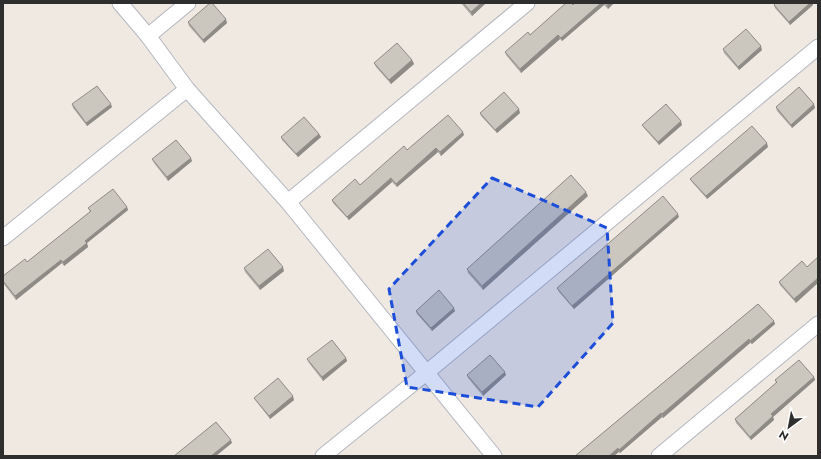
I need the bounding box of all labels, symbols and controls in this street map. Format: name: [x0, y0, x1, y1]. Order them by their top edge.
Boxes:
north arrow: [769, 407, 809, 447]
text: N: [776, 426, 792, 445]

